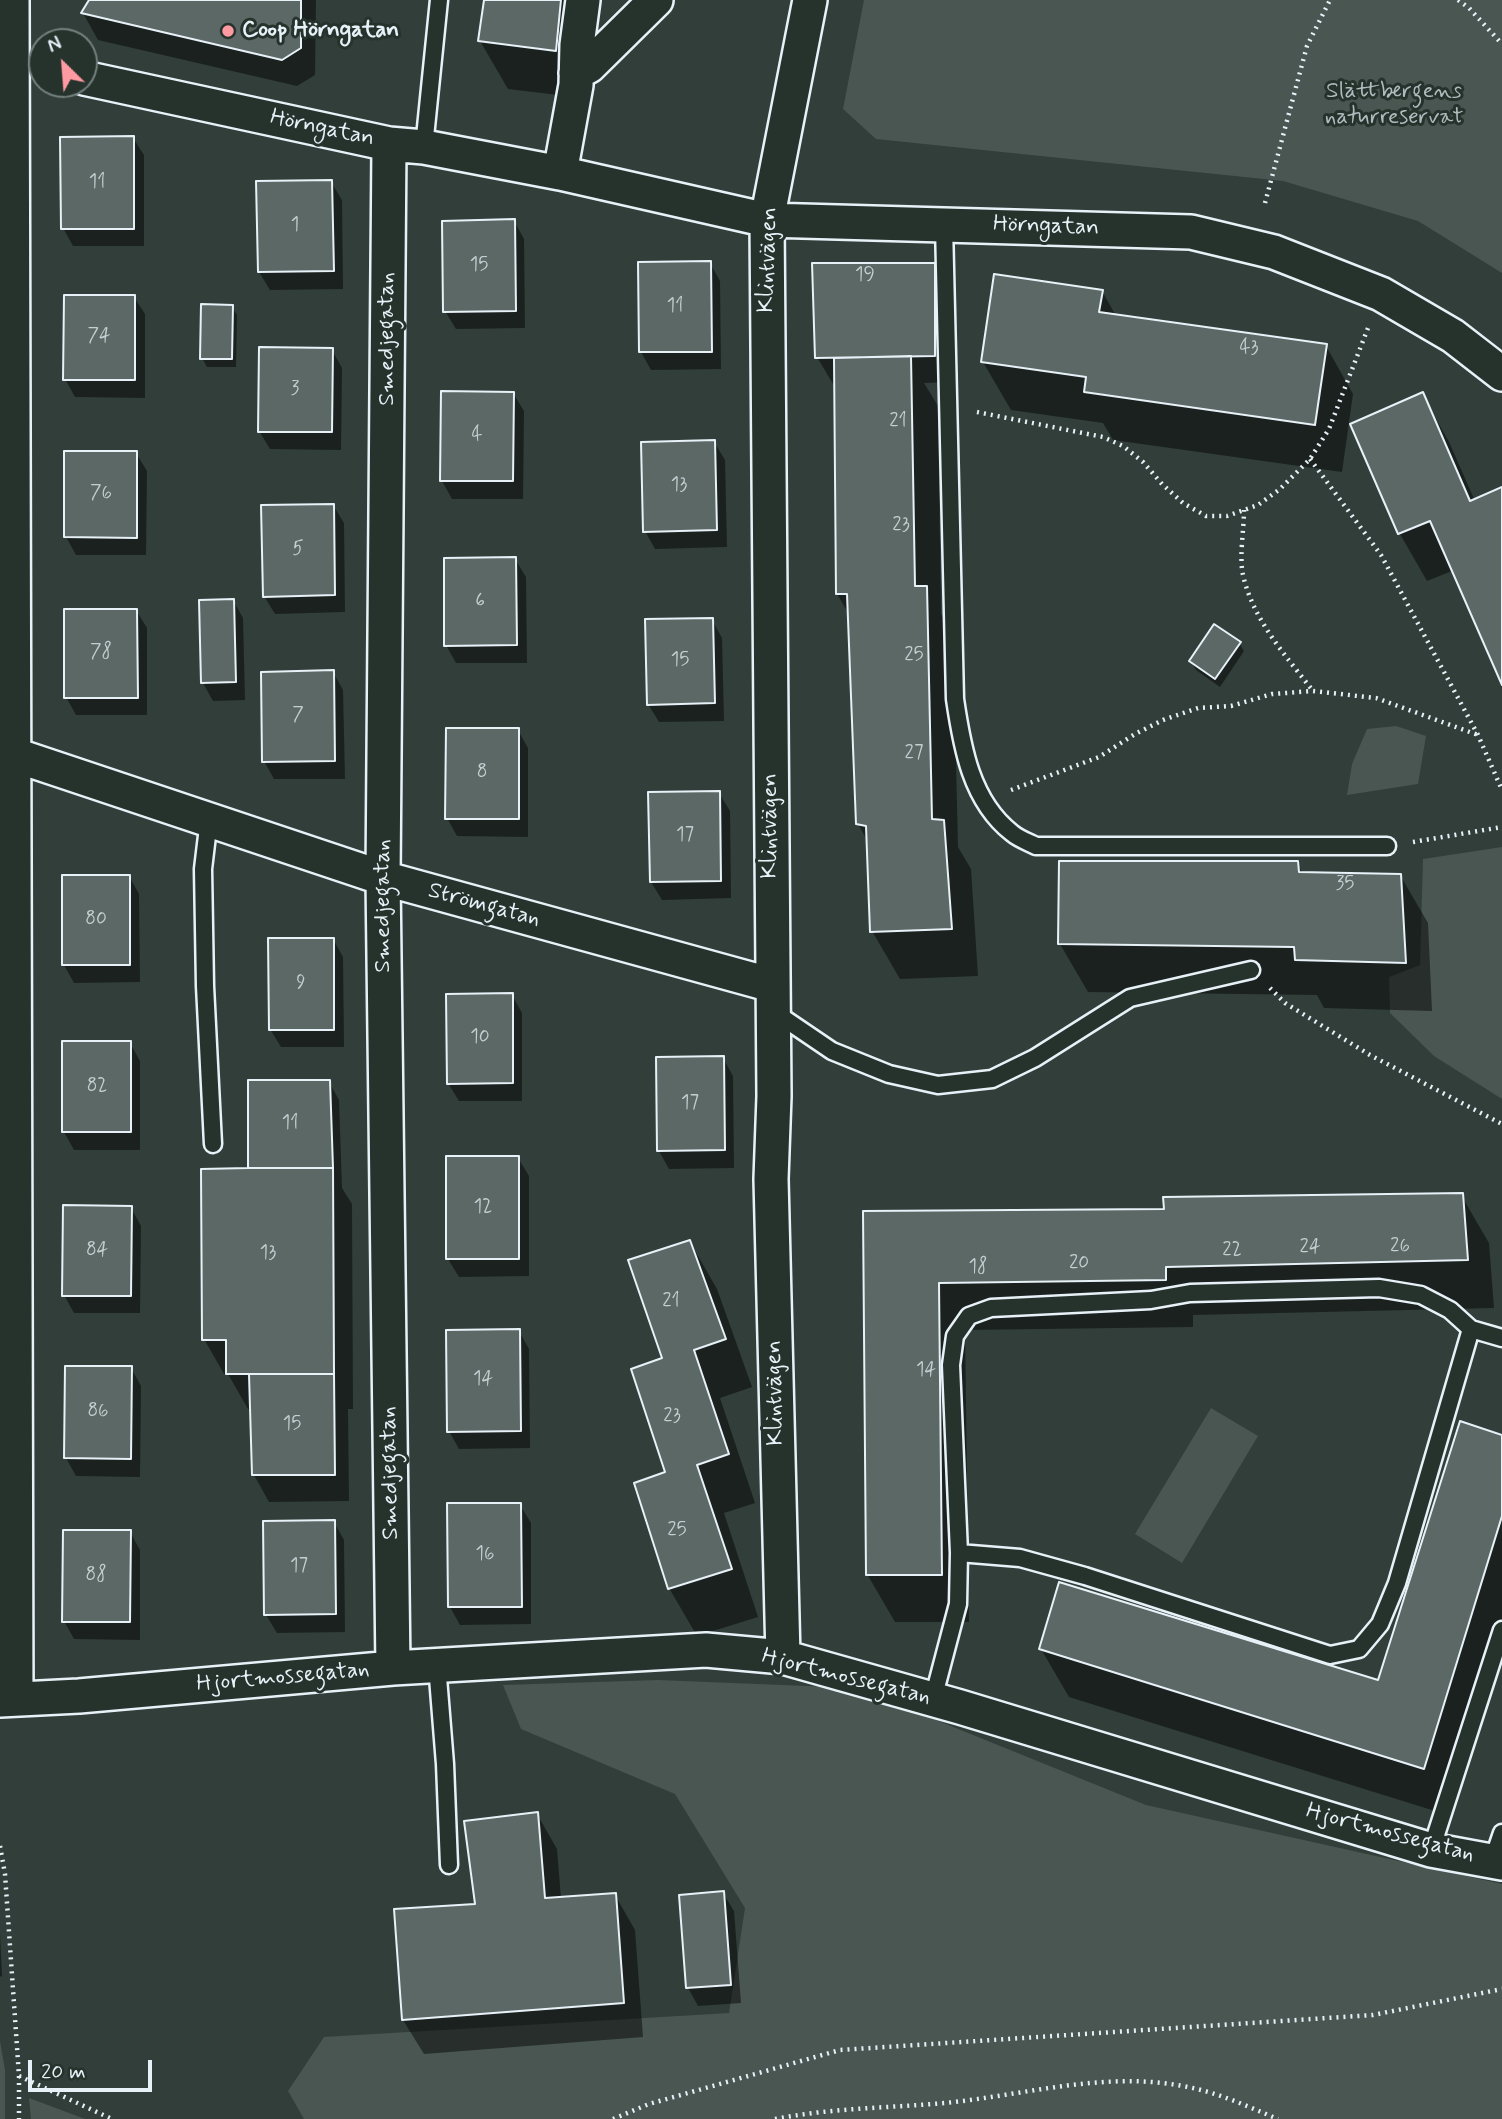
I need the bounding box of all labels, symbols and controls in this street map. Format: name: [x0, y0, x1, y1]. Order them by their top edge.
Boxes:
place label: Coop Hörngatan: [242, 17, 399, 45]
marker: Coop Hörngatan: [220, 23, 236, 39]
north arrow: [28, 28, 98, 98]
text: N: [44, 31, 66, 59]
park label: Slättbergens naturreservat: [1325, 78, 1463, 132]
street label: Hörngatan: [267, 104, 377, 154]
house number: 11: [89, 172, 105, 194]
street label: Klintvägen: [753, 207, 785, 313]
street label: Hörngatan: [993, 211, 1099, 243]
house number: 1: [291, 215, 299, 237]
house number: 15: [470, 255, 488, 277]
house number: 19: [855, 265, 875, 287]
street label: Smedjegatan: [374, 272, 402, 406]
house number: 11: [667, 296, 683, 318]
house number: 74: [87, 326, 111, 348]
house number: 43: [1239, 338, 1259, 360]
house number: 3: [291, 379, 299, 401]
house number: 21: [889, 411, 907, 433]
house number: 4: [471, 425, 483, 447]
house number: 13: [671, 475, 687, 497]
house number: 76: [90, 483, 112, 505]
house number: 23: [892, 515, 910, 537]
house number: 5: [292, 539, 304, 561]
house number: 6: [475, 591, 485, 613]
house number: 78: [90, 642, 112, 664]
house number: 25: [904, 645, 924, 667]
house number: 15: [671, 650, 689, 672]
house number: 7: [292, 705, 304, 727]
house number: 27: [905, 743, 923, 765]
house number: 8: [477, 762, 487, 784]
street label: Klintvägen: [757, 773, 785, 879]
house number: 17: [676, 825, 694, 847]
street label: Smedjegatan: [370, 839, 398, 973]
house number: 35: [1336, 874, 1354, 896]
street label: Strömgatan: [425, 878, 543, 934]
house number: 80: [85, 909, 107, 931]
house number: 9: [296, 973, 306, 995]
house number: 10: [470, 1027, 490, 1049]
house number: 82: [87, 1076, 107, 1098]
house number: 17: [681, 1093, 699, 1115]
house number: 11: [282, 1113, 298, 1135]
house number: 12: [474, 1197, 492, 1219]
house number: 26: [1390, 1236, 1410, 1258]
house number: 24: [1300, 1237, 1320, 1259]
house number: 84: [86, 1240, 108, 1262]
house number: 22: [1222, 1240, 1242, 1262]
house number: 13: [260, 1243, 276, 1265]
house number: 20: [1069, 1253, 1089, 1275]
house number: 18: [969, 1257, 987, 1279]
house number: 21: [662, 1291, 680, 1313]
street label: Klintvägen: [761, 1340, 791, 1446]
house number: 14: [916, 1360, 936, 1382]
house number: 14: [473, 1369, 493, 1391]
house number: 86: [87, 1401, 109, 1423]
street label: Smedjegatan: [376, 1406, 406, 1540]
house number: 23: [663, 1406, 681, 1428]
house number: 15: [283, 1414, 301, 1436]
house number: 25: [667, 1520, 687, 1542]
house number: 16: [476, 1544, 494, 1566]
house number: 17: [290, 1556, 308, 1578]
house number: 88: [85, 1565, 107, 1587]
street label: Hjortmossegatan: [759, 1644, 933, 1712]
street label: Hjortmossegatan: [195, 1657, 371, 1699]
street label: Hjortmossegatan: [1303, 1798, 1477, 1870]
scale bar: [32, 2046, 156, 2090]
text: 20 m: [41, 2058, 86, 2086]

